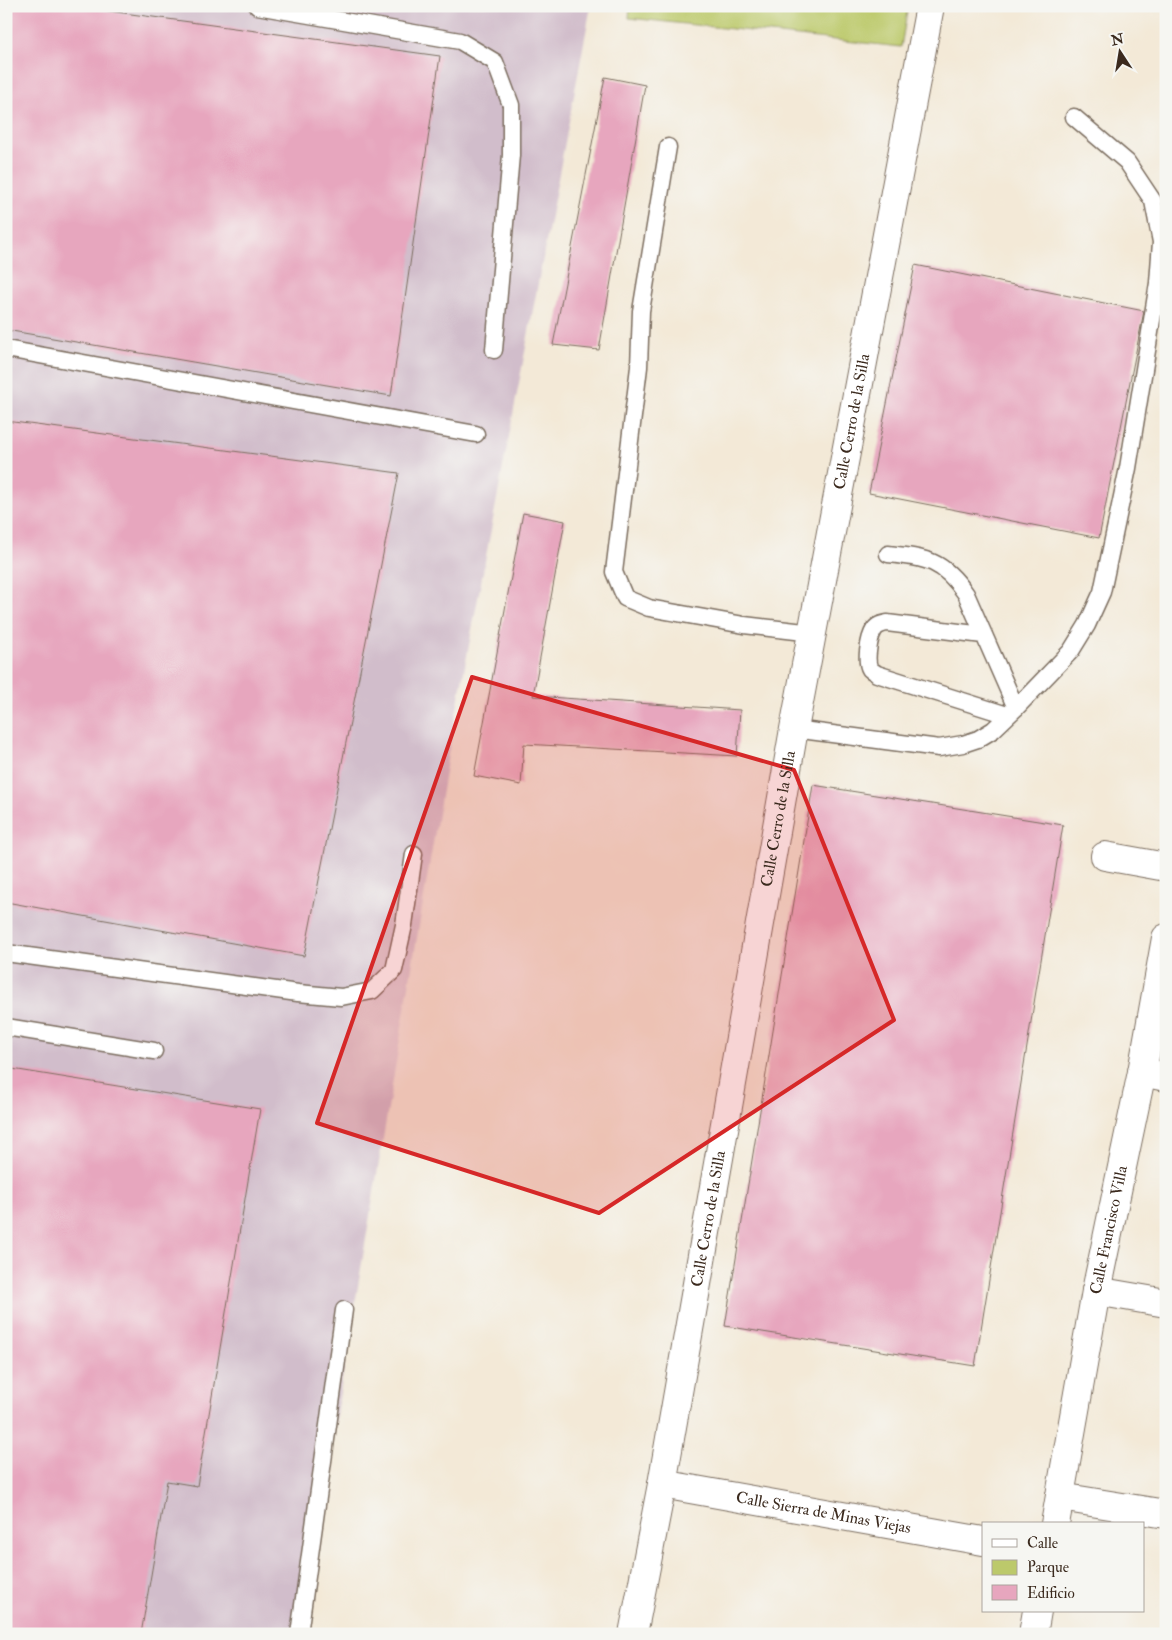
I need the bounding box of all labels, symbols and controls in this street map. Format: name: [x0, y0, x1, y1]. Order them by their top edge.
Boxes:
north arrow: [1094, 28, 1144, 78]
text: N: [1109, 30, 1126, 50]
street label: Calle Cerro de la Silla: [829, 352, 874, 491]
street label: Calle Cerro de la Silla: [757, 749, 800, 888]
street label: Calle Cerro de la Silla: [687, 1149, 730, 1288]
street label: Calle Francisco Villa: [1086, 1163, 1132, 1296]
street label: Calle Sierra de Minas Viejas: [734, 1487, 913, 1538]
legend: [982, 1522, 1144, 1612]
text: Calle: [1027, 1534, 1058, 1553]
text: Parque: [1027, 1558, 1069, 1577]
text: Edificio: [1027, 1584, 1075, 1603]

